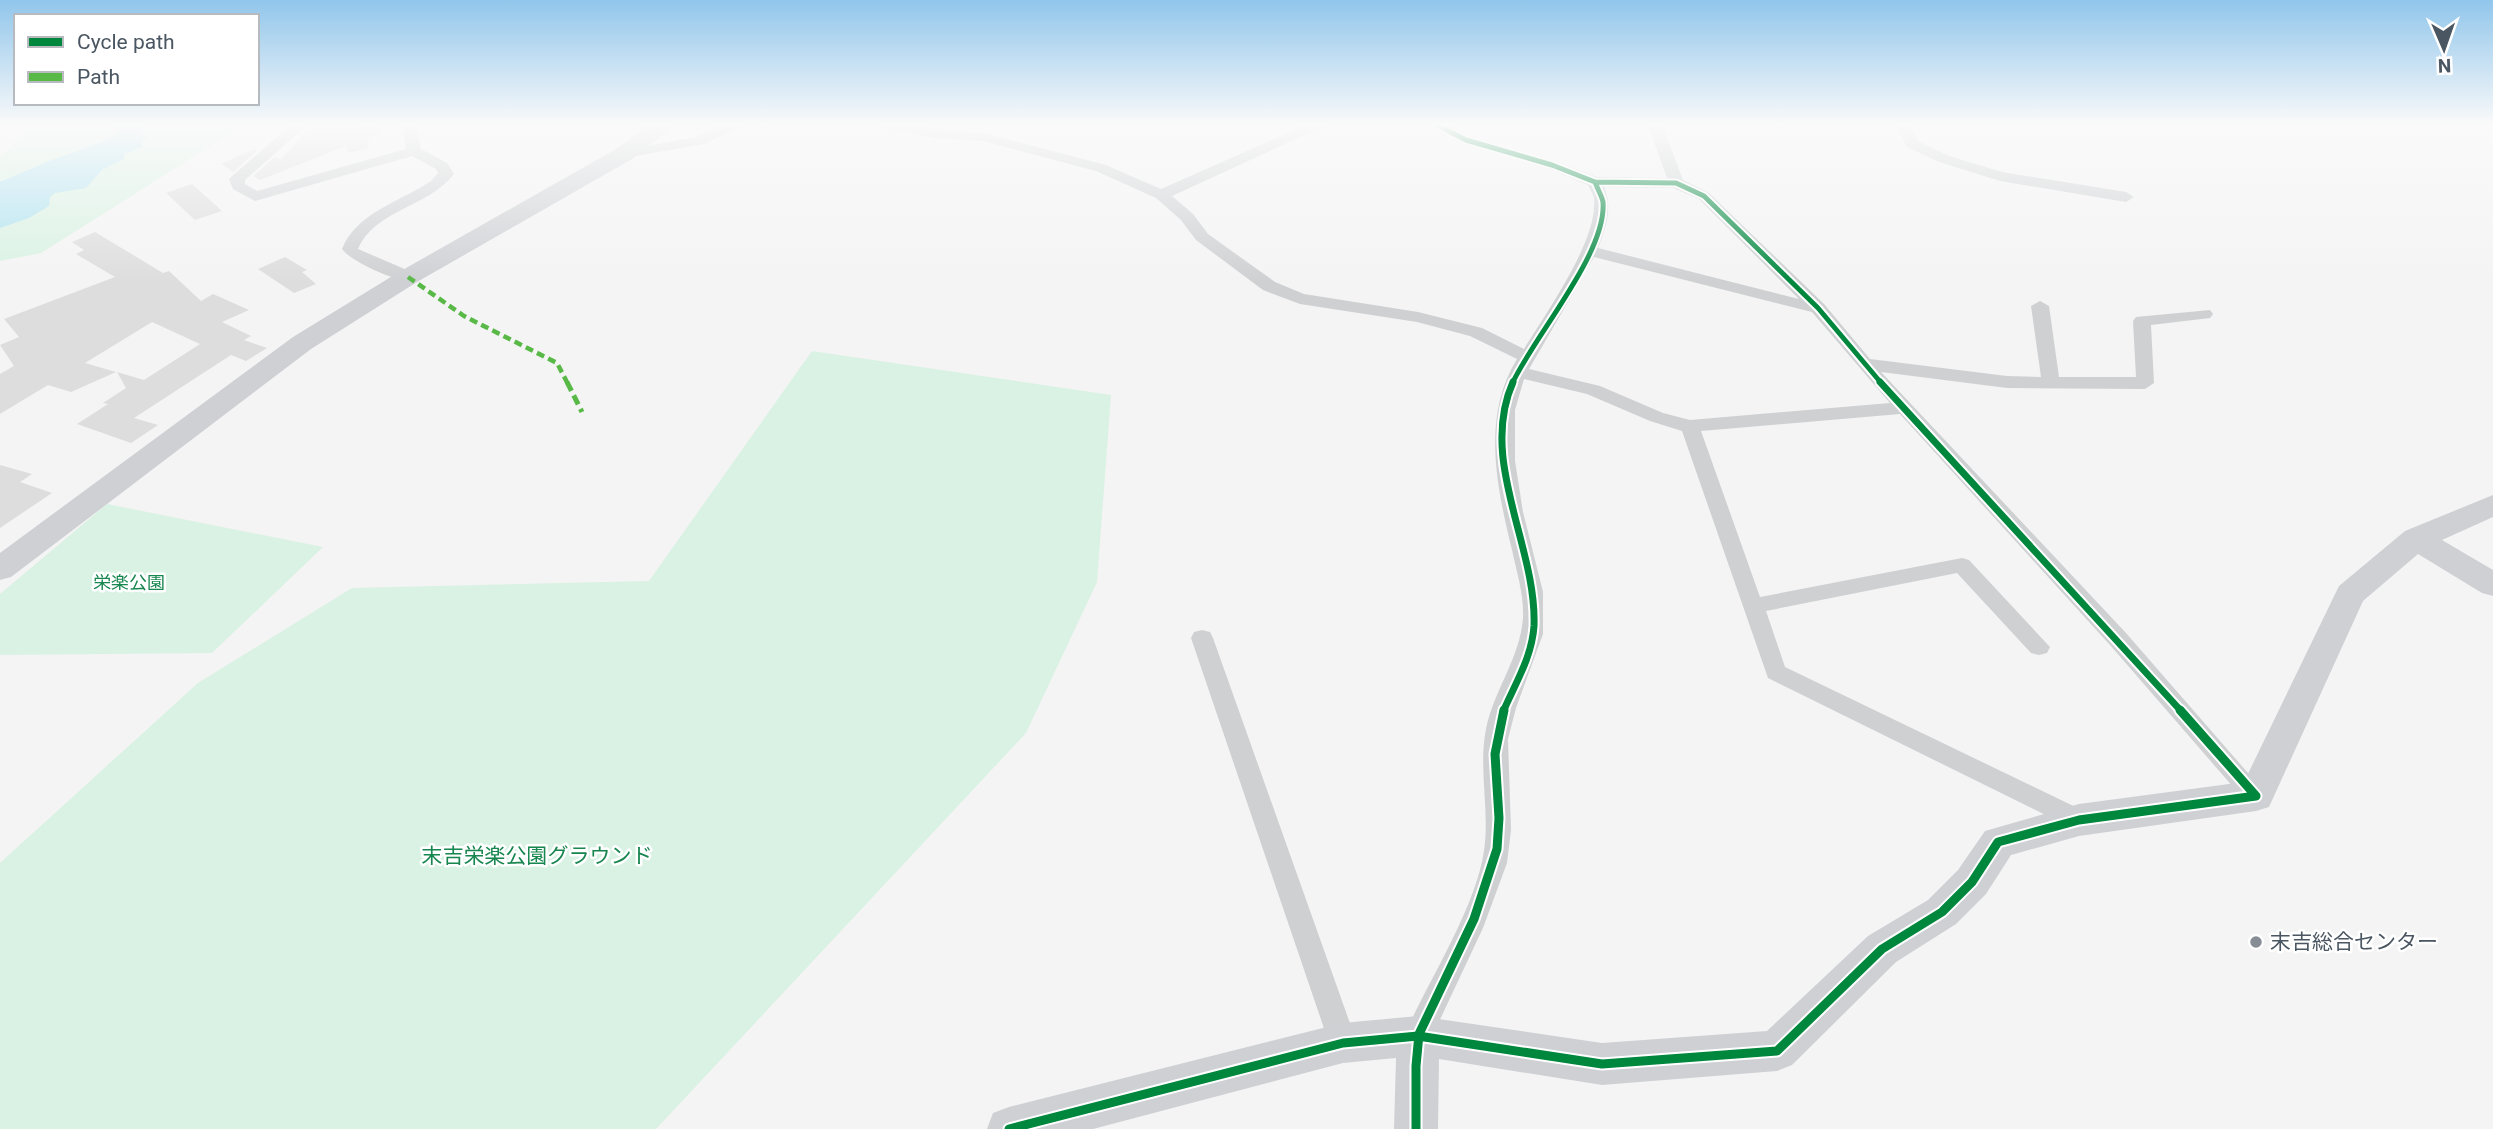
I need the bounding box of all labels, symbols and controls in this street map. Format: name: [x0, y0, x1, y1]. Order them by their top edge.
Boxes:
legend: [14, 14, 259, 105]
north arrow: [2409, 14, 2479, 84]
text: Cycle path: [77, 30, 175, 54]
text: N: [2437, 54, 2452, 77]
text: Path: [77, 65, 120, 89]
park label: 栄楽公園: [93, 572, 165, 593]
park label: 末吉栄楽公園グラウンド: [422, 844, 653, 868]
place label: 末吉総合センター: [2270, 930, 2438, 954]
marker: 末吉総合センター: [2248, 934, 2264, 950]

